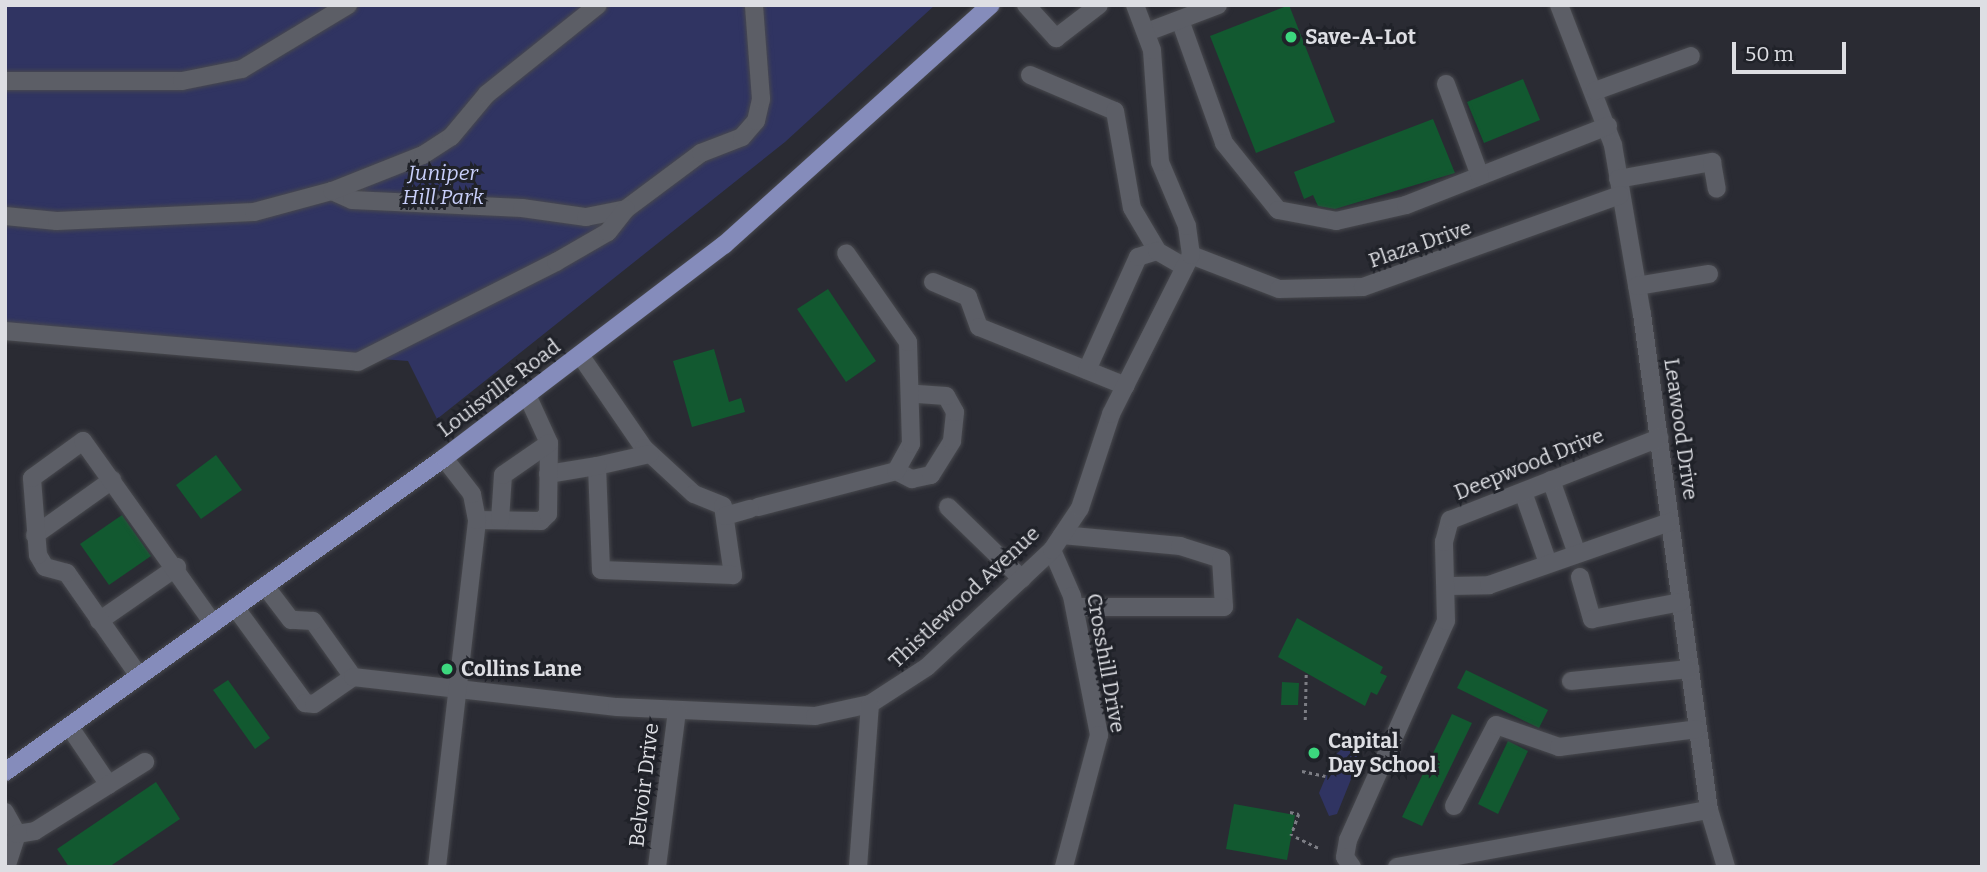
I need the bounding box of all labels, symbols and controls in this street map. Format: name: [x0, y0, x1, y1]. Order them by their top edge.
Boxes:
place label: Save-A-Lot: [1305, 24, 1416, 50]
scale bar: [1735, 28, 1849, 72]
marker: Save-A-Lot: [1283, 29, 1299, 45]
text: 50 m: [1745, 41, 1794, 67]
park label: Juniper Hill Park: [402, 160, 484, 210]
street label: Plaza Drive: [1365, 215, 1475, 273]
street label: Louisville Road: [433, 334, 565, 442]
street label: Leawood Drive: [1659, 357, 1703, 501]
street label: Deepwood Drive: [1451, 423, 1607, 505]
street label: Thistlewood Avenue: [883, 521, 1045, 673]
street label: Crosshill Drive: [1081, 591, 1131, 735]
place label: Collins Lane: [461, 656, 582, 682]
marker: Collins Lane: [439, 661, 455, 677]
street label: Belvoir Drive: [624, 722, 664, 848]
place label: Capital Day School: [1328, 728, 1436, 778]
marker: Capital Day School: [1306, 745, 1322, 761]

